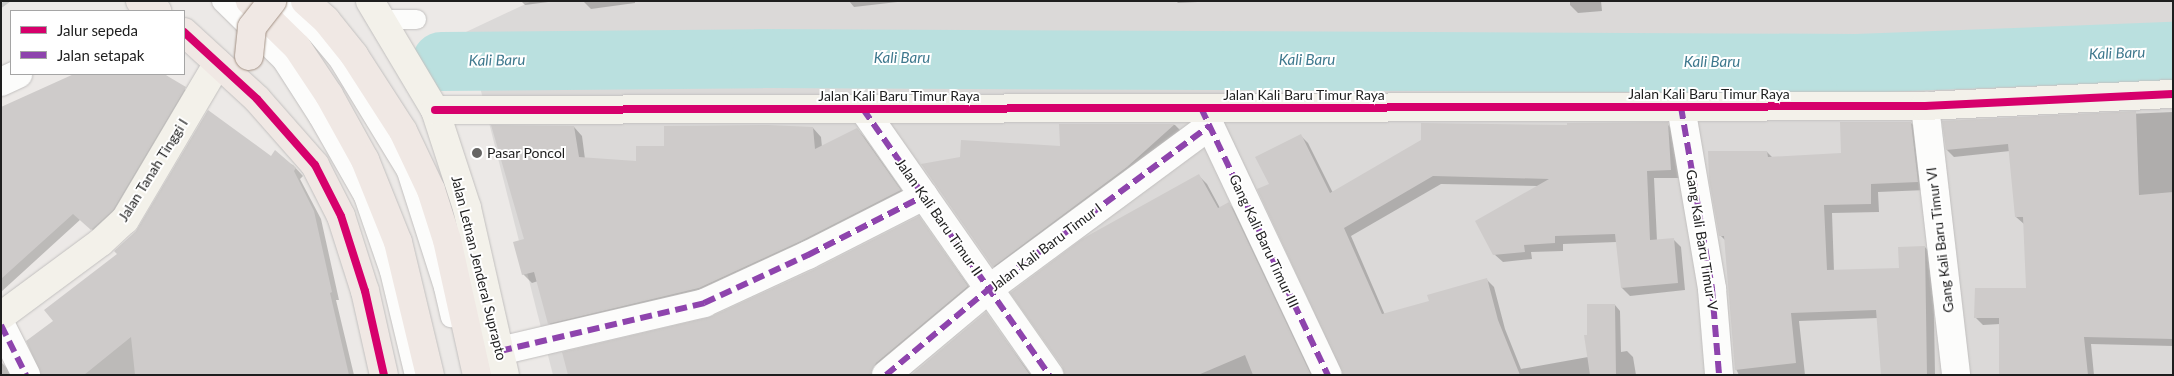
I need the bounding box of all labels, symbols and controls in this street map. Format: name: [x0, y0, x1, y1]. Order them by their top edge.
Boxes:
legend: [10, 10, 185, 75]
text: Jalur sepeda: [57, 21, 138, 39]
water label: Kali Baru: [2088, 43, 2146, 63]
text: Jalan setapak: [57, 46, 144, 64]
water label: Kali Baru: [874, 49, 930, 67]
water label: Kali Baru: [469, 51, 525, 69]
water label: Kali Baru: [1279, 51, 1335, 69]
water label: Kali Baru: [1684, 53, 1740, 71]
street label: Jalan Kali Baru Timur Raya: [1628, 86, 1790, 102]
street label: Jalan Kali Baru Timur Raya: [1223, 87, 1385, 103]
street label: Jalan Kali Baru Timur Raya: [818, 88, 980, 104]
street label: Jalan Tanah Tinggi I: [114, 115, 192, 225]
place label: Pasar Poncol: [487, 145, 565, 161]
marker: Pasar Poncol: [471, 147, 483, 159]
street label: Jalan Kali Baru Timur II: [892, 155, 986, 279]
street label: Gang Kali Baru Timur VI: [1923, 166, 1957, 314]
street label: Gang Kali Baru Timur V: [1682, 168, 1722, 312]
street label: Gang Kali Baru Timur III: [1226, 171, 1302, 311]
street label: Jalan Letnan Jenderal Suprapto: [448, 174, 510, 362]
street label: Jalan Kali Baru Timur I: [986, 199, 1106, 295]

